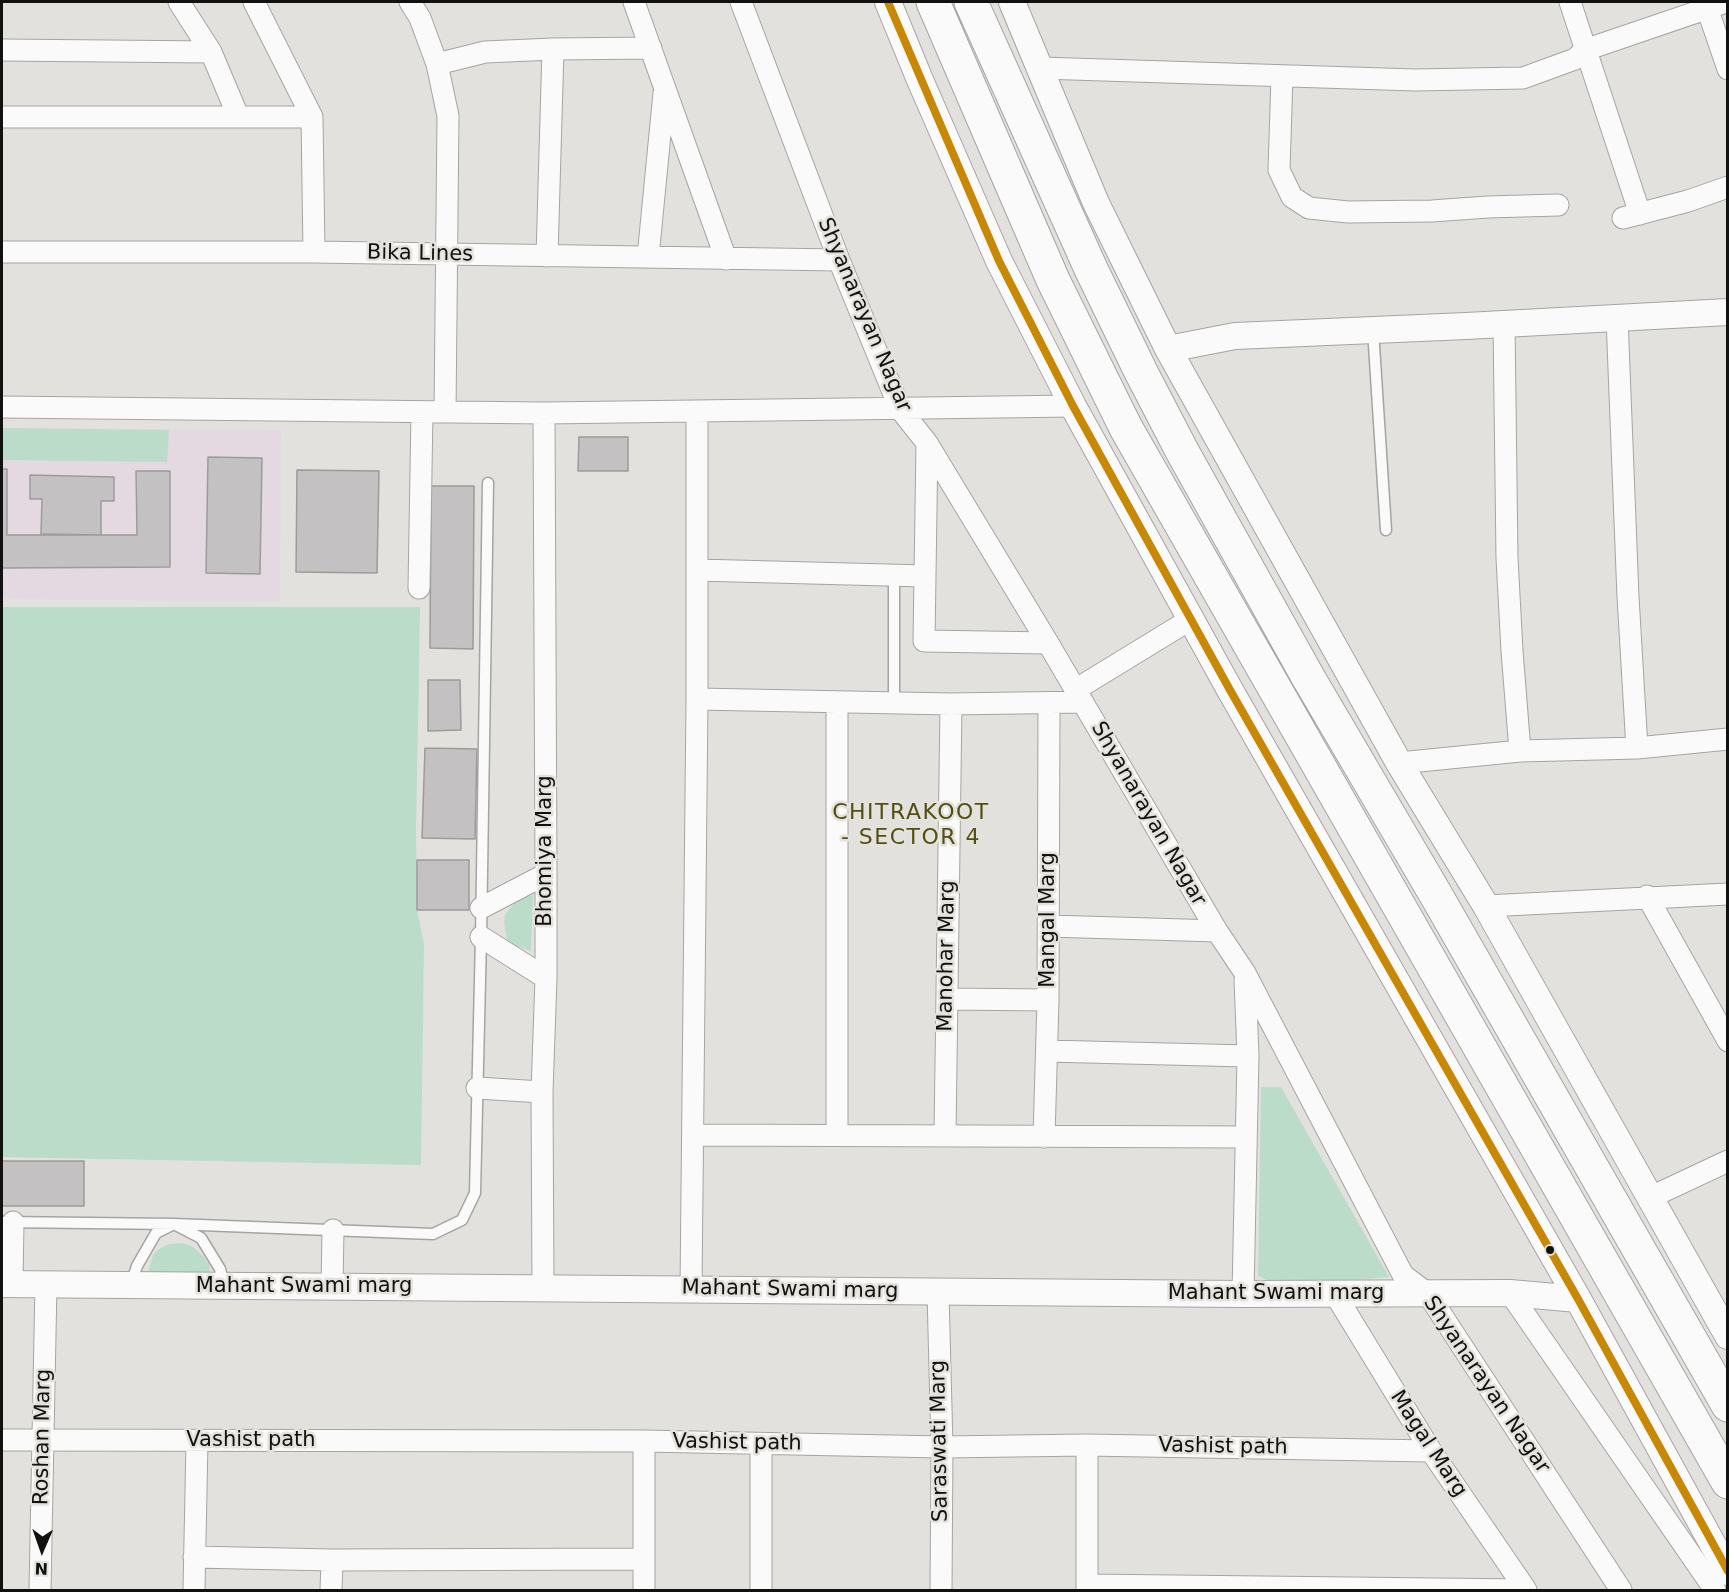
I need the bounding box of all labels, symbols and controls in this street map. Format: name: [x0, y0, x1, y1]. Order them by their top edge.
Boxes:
street label: Shyanarayan Nagar: [812, 214, 916, 416]
street label: Bika Lines: [367, 240, 473, 268]
street label: Shyanarayan Nagar: [1085, 717, 1211, 911]
street label: Bhomiya Marg: [533, 775, 559, 927]
district label: CHITRAKOOT - SECTOR 4: [832, 800, 990, 852]
street label: Mangal Marg: [1036, 852, 1062, 988]
street label: Manohar Marg: [933, 880, 961, 1032]
unlabelled marker: [1544, 1244, 1556, 1256]
street label: Mahant Swami marg: [196, 1274, 412, 1300]
street label: Mahant Swami marg: [681, 1276, 899, 1304]
street label: Mahant Swami marg: [1168, 1281, 1384, 1307]
street label: Shyanarayan Nagar: [1417, 1292, 1555, 1478]
street label: Saraswati Marg: [926, 1360, 954, 1522]
street label: Roshan Marg: [29, 1369, 57, 1505]
street label: Magal Marg: [1384, 1386, 1472, 1502]
street label: Vashist path: [186, 1428, 316, 1454]
street label: Vashist path: [672, 1429, 802, 1457]
street label: Vashist path: [1158, 1433, 1288, 1461]
north arrow: [12, 1520, 72, 1580]
text: N: [34, 1559, 48, 1578]

